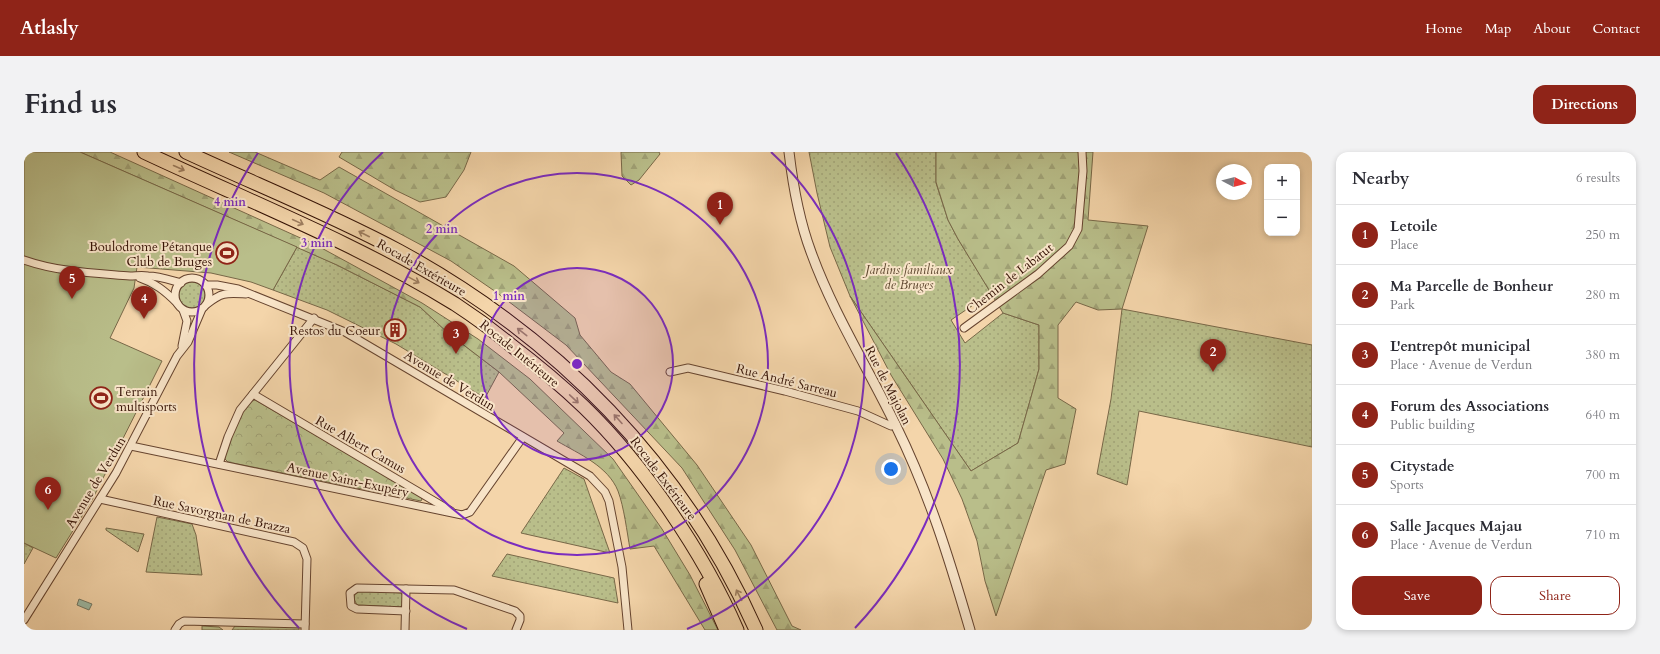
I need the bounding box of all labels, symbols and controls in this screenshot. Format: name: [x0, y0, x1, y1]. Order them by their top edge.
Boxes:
text: Atlasly: [20, 15, 79, 41]
text: Home: [1425, 19, 1463, 38]
text: Map: [1485, 19, 1511, 38]
text: About: [1533, 19, 1570, 38]
text: Contact: [1592, 19, 1640, 38]
text: Find us: [24, 85, 117, 123]
button: Directions: [1533, 85, 1636, 124]
north arrow: [1216, 164, 1252, 200]
map controls: [1264, 164, 1300, 236]
button: +: [1264, 164, 1300, 200]
one-way arrow: [173, 165, 185, 173]
text: Nearby: [1352, 167, 1409, 190]
text: 6 results: [1576, 169, 1620, 187]
pin: 1: [707, 192, 733, 225]
text: 4 min: [214, 194, 246, 210]
button: −: [1264, 200, 1300, 236]
text: Letoile: [1390, 216, 1438, 236]
one-way arrow: [291, 219, 303, 226]
text: 2 min: [426, 221, 458, 237]
text: 1: [1362, 226, 1368, 244]
text: 250 m: [1586, 226, 1620, 244]
one-way arrow: [359, 230, 371, 237]
text: 3 min: [301, 235, 333, 251]
street label: Rocade Extérieure: [373, 235, 470, 301]
text: Place: [1390, 236, 1418, 254]
place label: Boulodrome Pétanque Club de Bruges: [89, 238, 212, 271]
street label: Chemin de Labatut: [962, 239, 1057, 319]
sports icon: Boulodrome Pétanque Club de Bruges: [214, 240, 240, 266]
park label: Jardins familiaux de Bruges: [862, 261, 953, 294]
pin: 5: [59, 266, 85, 299]
text: Ma Parcelle de Bonheur: [1390, 276, 1553, 296]
one-way arrow: [407, 277, 419, 285]
pin: 4: [131, 286, 157, 319]
text: 2: [1362, 286, 1368, 304]
text: 280 m: [1586, 286, 1620, 304]
text: 1 min: [493, 288, 525, 304]
text: Park: [1390, 296, 1415, 314]
street label: Rocade Intérieure: [476, 316, 563, 392]
building icon: Restos du Coeur: [382, 317, 408, 343]
pin: 3: [443, 321, 469, 354]
place label: Restos du Coeur: [289, 322, 380, 340]
one-way arrow: [517, 327, 528, 336]
text: L'entrepôt municipal: [1390, 336, 1530, 356]
pin: 2: [1200, 339, 1226, 372]
street label: Rue de Majolan: [860, 343, 916, 429]
street label: Avenue de Verdun: [400, 346, 499, 416]
text: 3: [1362, 346, 1368, 364]
text: 380 m: [1586, 346, 1620, 364]
text: Place · Avenue de Verdun: [1390, 356, 1532, 374]
centre of rings: [570, 357, 584, 371]
street label: Rue André Sarreau: [734, 360, 839, 402]
place label: Terrain multisports: [116, 383, 177, 416]
sports icon: Terrain multisports: [88, 385, 114, 411]
one-way arrow: [569, 394, 579, 403]
text: Forum des Associations: [1390, 396, 1549, 416]
text: 4: [1362, 406, 1368, 424]
text: 640 m: [1586, 406, 1620, 424]
street label: Rue Albert Camus: [312, 412, 409, 478]
one-way arrow: [614, 414, 623, 424]
text: Public building: [1390, 416, 1475, 434]
street label: Avenue de Verdun: [61, 433, 131, 532]
street label: Rocade Extérieure: [626, 433, 701, 524]
text: Citystade: [1390, 456, 1455, 476]
street label: Avenue Saint-Exupéry: [285, 458, 411, 502]
your location: [881, 459, 901, 479]
text: 5: [1362, 466, 1368, 484]
text: 700 m: [1586, 466, 1620, 484]
text: Sports: [1390, 476, 1424, 494]
pin: 6: [35, 477, 61, 510]
street label: Rue Savorgnan de Brazza: [151, 492, 292, 538]
text: Salle Jacques Majau: [1390, 516, 1522, 536]
text: 6: [1362, 526, 1368, 544]
text: 710 m: [1586, 526, 1620, 544]
text: Place · Avenue de Verdun: [1390, 536, 1532, 554]
button: Save: [1352, 576, 1482, 615]
button: Share: [1490, 576, 1620, 615]
one-way arrow: [735, 589, 742, 601]

